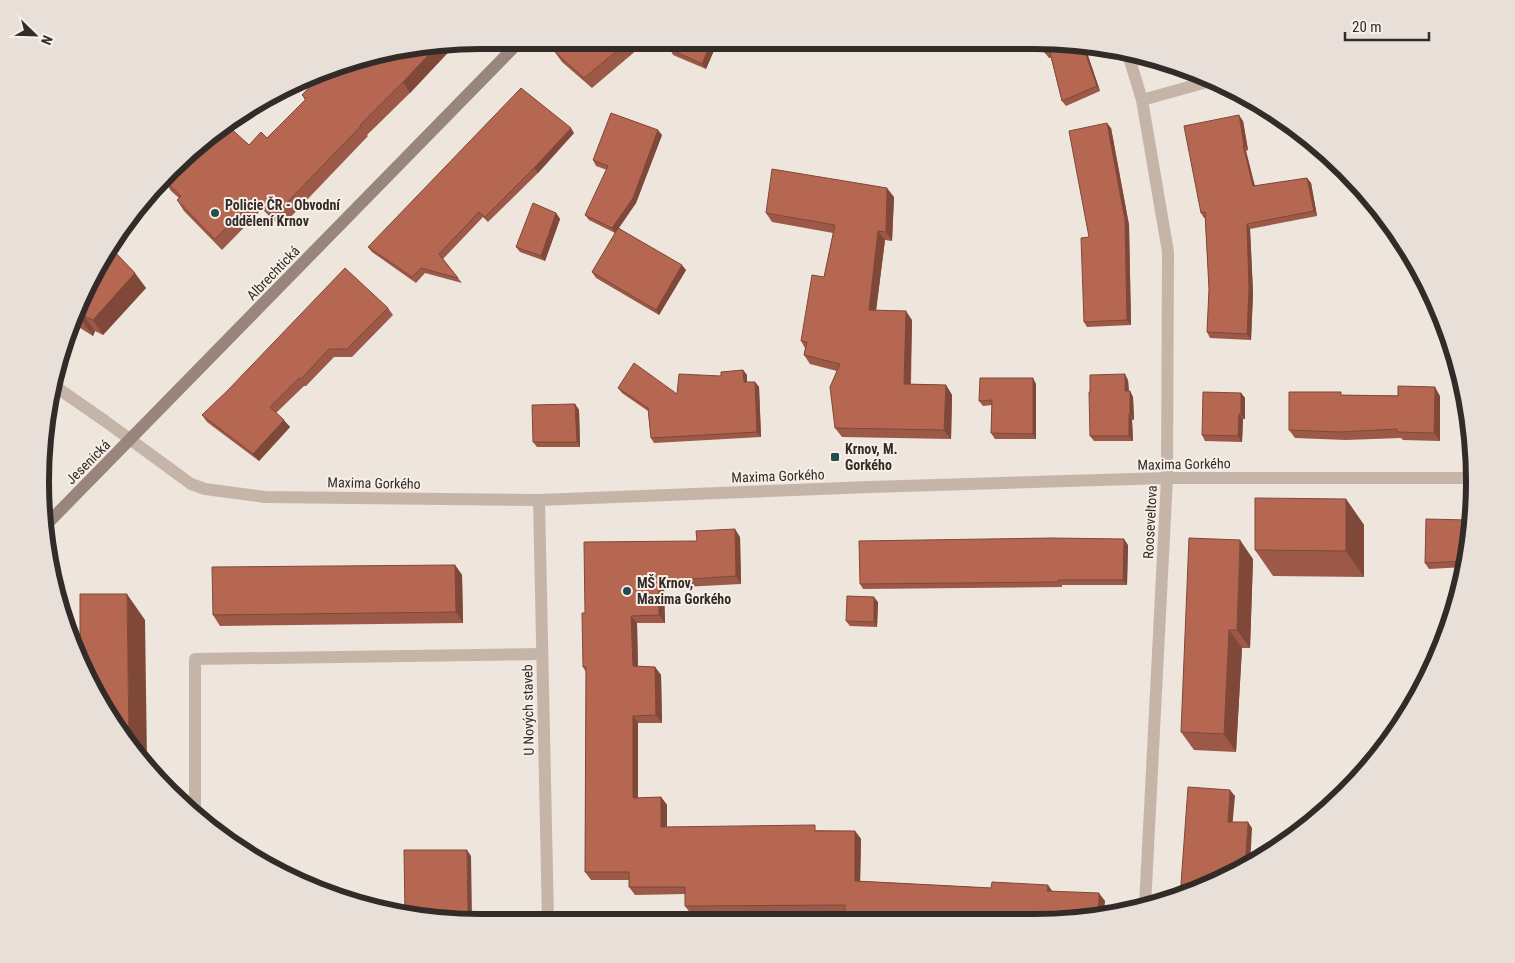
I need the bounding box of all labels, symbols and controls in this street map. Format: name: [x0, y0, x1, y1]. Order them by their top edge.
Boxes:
north arrow: [10, 10, 60, 60]
scale bar: [1345, 10, 1429, 42]
text: 20 m: [1352, 18, 1382, 36]
text: N: [38, 33, 56, 47]
place label: Policie ČR - Obvodní oddělení Krnov: [225, 196, 341, 229]
marker: Policie ČR - Obvodní oddělení Krnov: [209, 207, 221, 219]
street label: Albrechtická: [243, 243, 303, 303]
street label: Jesenická: [63, 437, 113, 487]
place label: Krnov, M. Gorkého: [845, 441, 898, 473]
marker: Krnov, M. Gorkého: [829, 451, 841, 463]
street label: Maxima Gorkého: [1137, 455, 1231, 473]
street label: Maxima Gorkého: [731, 466, 825, 486]
street label: Maxima Gorkého: [327, 474, 421, 492]
street label: Rooseveltova: [1140, 485, 1160, 559]
place label: MŠ Krnov, Maxima Gorkého: [637, 574, 731, 607]
marker: MŠ Krnov, Maxima Gorkého: [621, 585, 633, 597]
street label: U Nových staveb: [519, 664, 537, 756]

